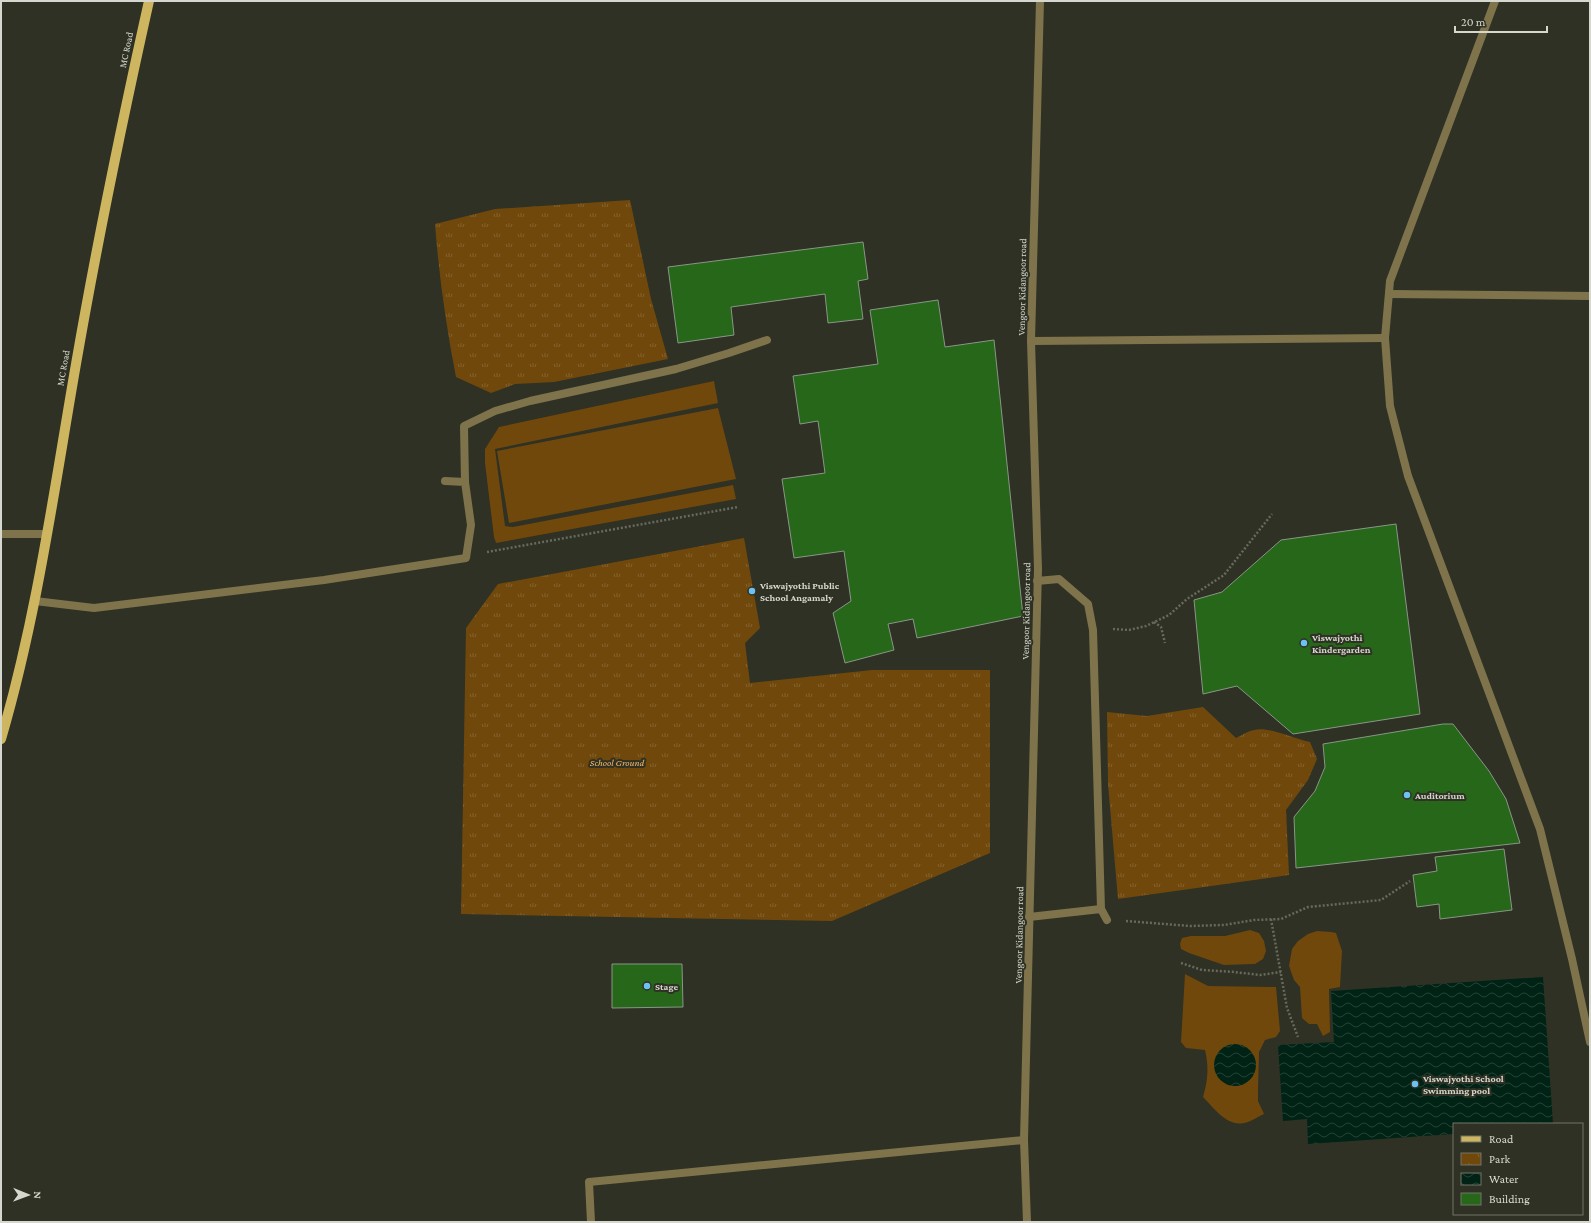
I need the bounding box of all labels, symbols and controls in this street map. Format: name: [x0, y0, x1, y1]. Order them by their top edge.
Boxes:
scale bar: [1455, 8, 1547, 34]
text: 20 m: [1461, 15, 1486, 29]
street label: MC Road: [117, 30, 135, 69]
street label: Vengoor Kidangoor road: [1016, 238, 1028, 336]
street label: MC Road: [54, 348, 72, 387]
street label: Vengoor Kidangoor road: [1020, 562, 1032, 660]
place label: Viswajyothi Public School Angamaly: [759, 580, 840, 603]
marker: Viswajyothi Public School Angamaly: [747, 586, 757, 596]
place label: Viswajyothi Kindergarden: [1311, 632, 1371, 655]
marker: Viswajyothi Kindergarden: [1299, 638, 1309, 648]
park label: School Ground: [590, 757, 645, 768]
marker: Auditorium: [1402, 790, 1412, 800]
place label: Auditorium: [1414, 790, 1465, 801]
street label: Vengoor Kidangoor road: [1013, 886, 1025, 984]
marker: Stage: [642, 981, 652, 991]
place label: Stage: [655, 981, 678, 992]
place label: Viswajyothi School Swimming pool: [1422, 1073, 1504, 1096]
marker: Viswajyothi School Swimming pool: [1410, 1079, 1420, 1089]
legend: [1453, 1123, 1583, 1215]
text: Road: [1489, 1132, 1514, 1146]
text: Park: [1489, 1152, 1511, 1166]
text: Water: [1489, 1172, 1519, 1186]
north arrow: [8, 1175, 48, 1215]
text: N: [32, 1191, 44, 1200]
text: Building: [1489, 1192, 1530, 1206]

